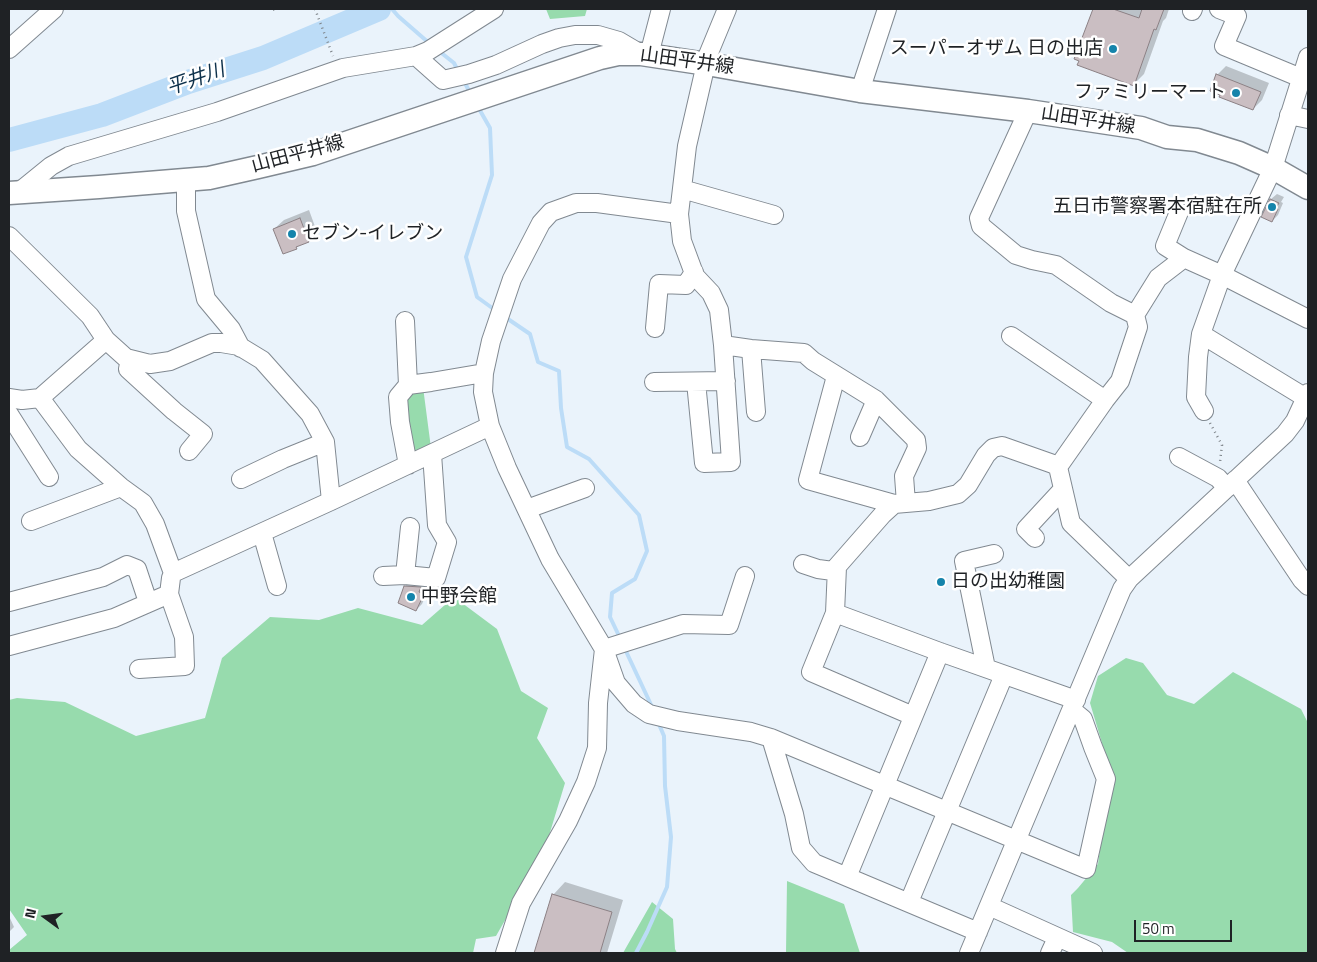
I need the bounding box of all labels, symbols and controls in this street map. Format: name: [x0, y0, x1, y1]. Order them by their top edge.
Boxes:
place label: スーパーオザム 日の出店: [890, 38, 1103, 60]
marker: スーパーオザム 日の出店: [1107, 43, 1119, 55]
street label: 山田平井線: [638, 44, 736, 80]
water label: 平井川: [164, 59, 228, 101]
place label: ファミリーマート: [1074, 82, 1226, 104]
marker: ファミリーマート: [1230, 87, 1242, 99]
street label: 山田平井線: [1039, 102, 1137, 140]
street label: 山田平井線: [249, 132, 347, 178]
place label: 五日市警察署本宿駐在所: [1053, 196, 1262, 218]
marker: 五日市警察署本宿駐在所: [1266, 201, 1278, 213]
place label: セブン-イレブン: [302, 223, 443, 245]
marker: セブン-イレブン: [286, 228, 298, 240]
place label: 日の出幼稚園: [951, 571, 1065, 593]
marker: 日の出幼稚園: [935, 576, 947, 588]
place label: 中野会館: [421, 586, 497, 608]
marker: 中野会館: [405, 591, 417, 603]
north arrow: [20, 892, 70, 942]
text: N: [19, 906, 41, 921]
scale bar: [1137, 910, 1234, 942]
text: 50 m: [1142, 917, 1175, 940]

